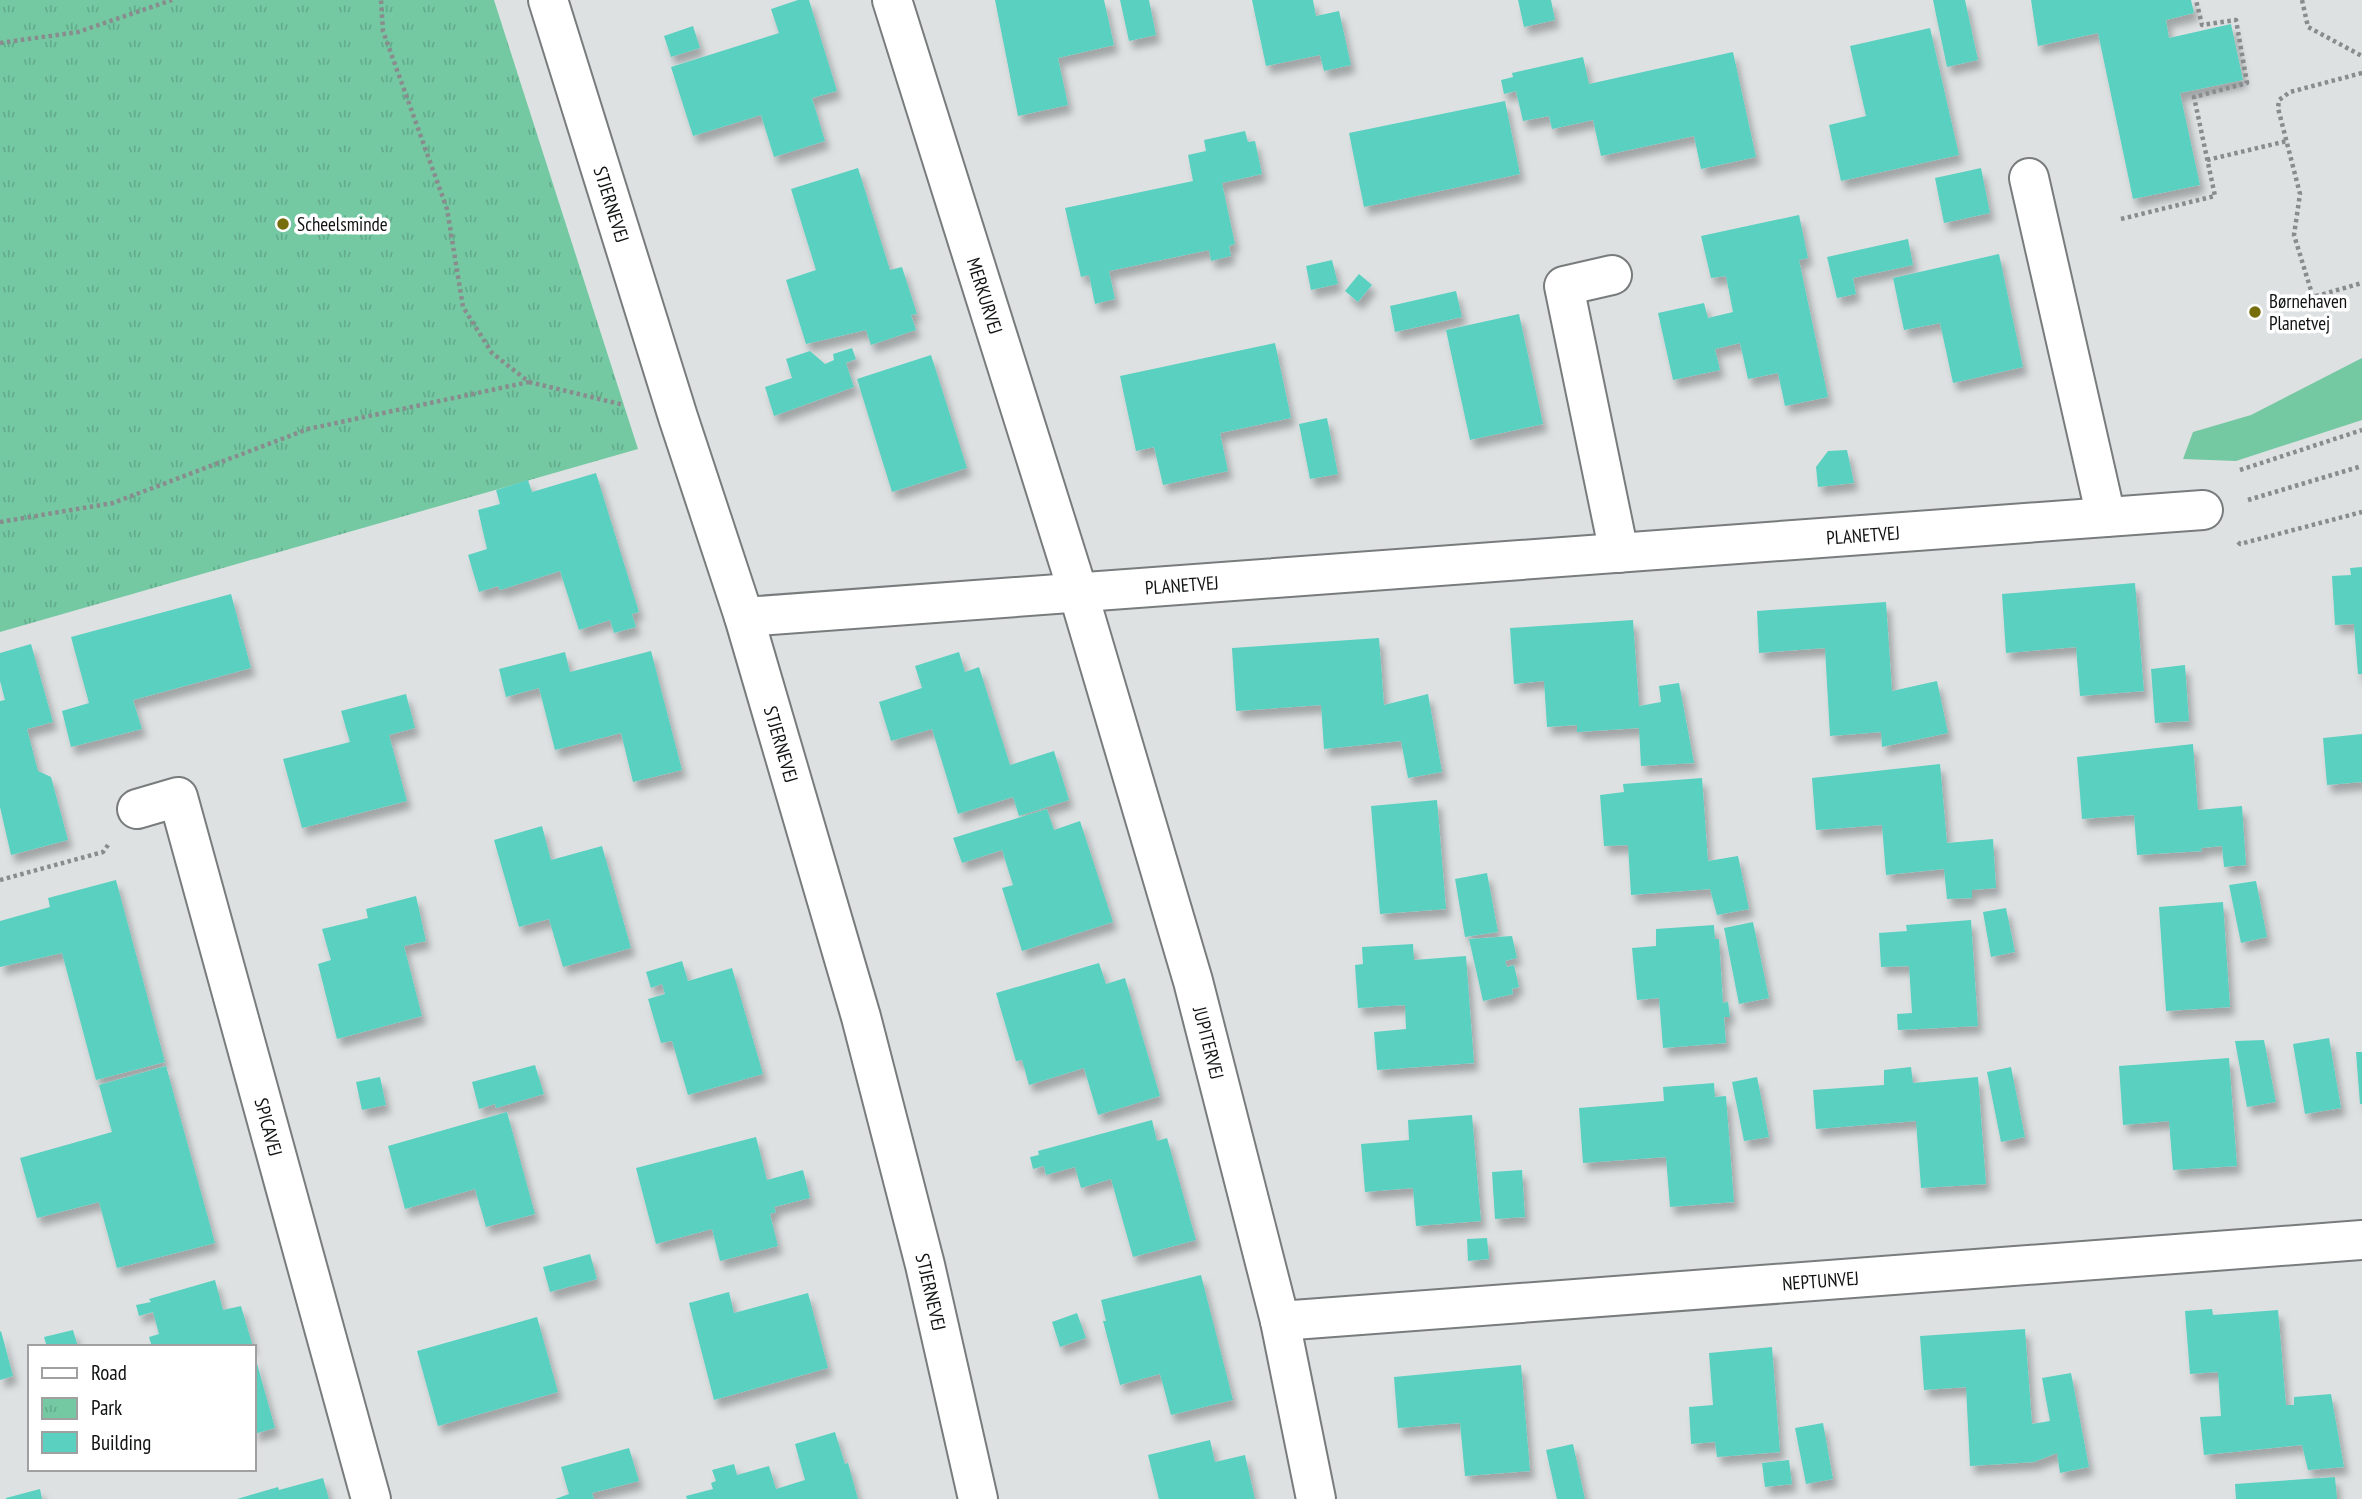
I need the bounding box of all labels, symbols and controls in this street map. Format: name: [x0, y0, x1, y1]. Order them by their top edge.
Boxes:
street label: STJERNEVEJ: [589, 163, 635, 245]
place label: Scheelsminde: [297, 212, 388, 236]
marker: Scheelsminde: [275, 216, 291, 232]
street label: MERKURVEJ: [962, 255, 1008, 337]
place label: Børnehaven Planetvej: [2269, 289, 2347, 335]
marker: Børnehaven Planetvej: [2247, 304, 2263, 320]
street label: PLANETVEJ: [1825, 520, 1901, 550]
street label: PLANETVEJ: [1144, 570, 1220, 600]
street label: STJERNEVEJ: [759, 703, 804, 785]
street label: JUPITERVEJ: [1188, 1003, 1230, 1082]
street label: SPICAVEJ: [249, 1095, 288, 1159]
street label: STJERNEVEJ: [911, 1251, 951, 1333]
street label: NEPTUNVEJ: [1781, 1266, 1860, 1295]
legend: [28, 1345, 256, 1471]
text: Road: [91, 1359, 127, 1386]
text: Park: [91, 1394, 122, 1421]
text: Building: [91, 1429, 151, 1456]

